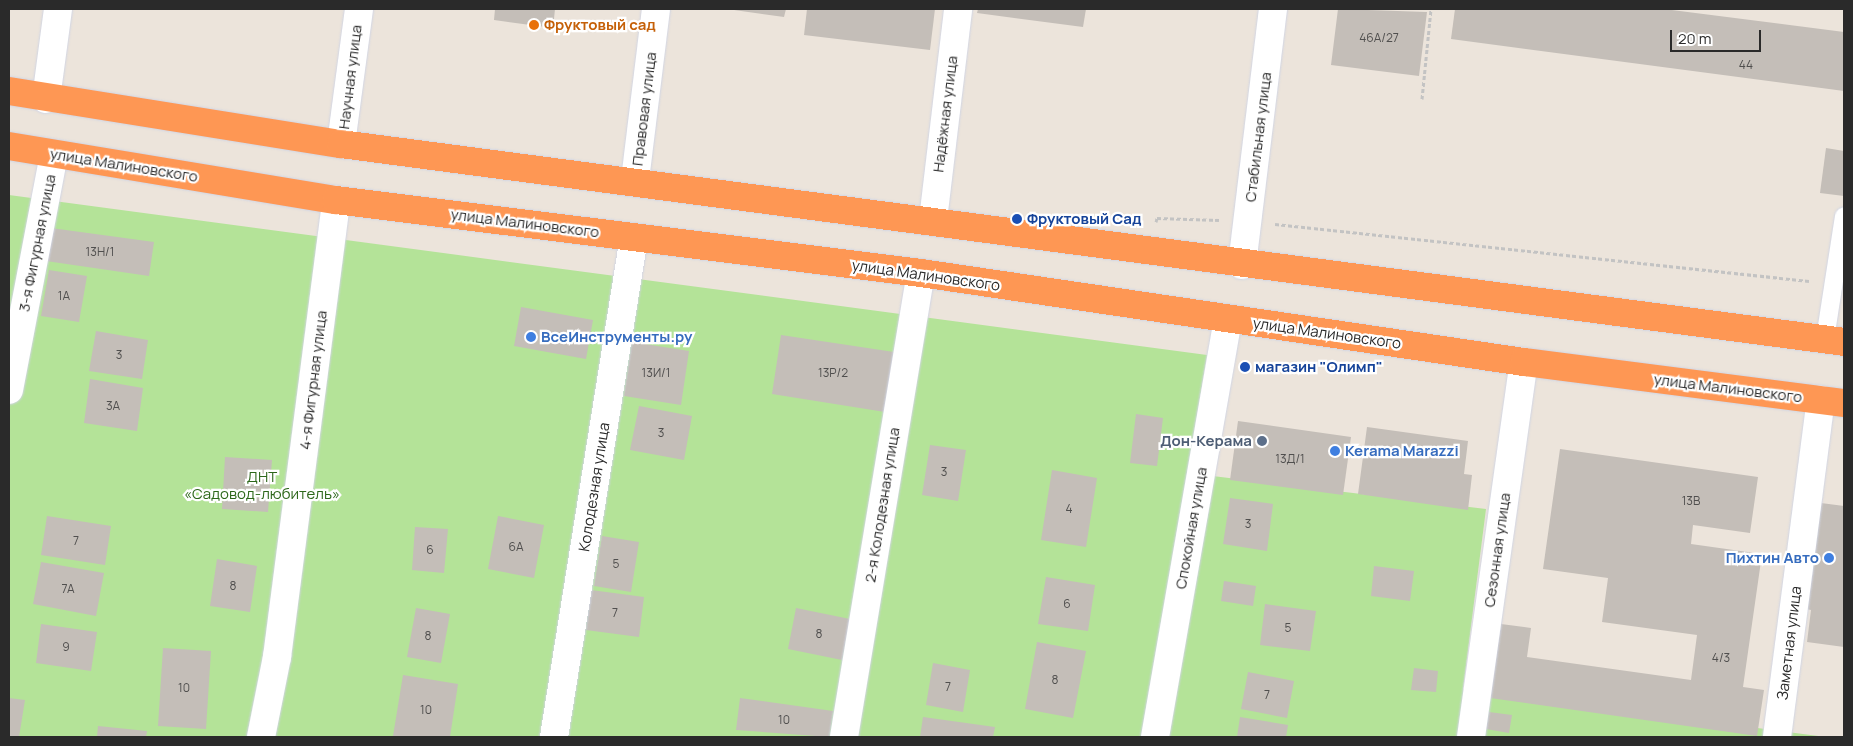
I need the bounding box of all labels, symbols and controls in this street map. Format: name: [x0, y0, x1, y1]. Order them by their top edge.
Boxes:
place label: Фруктовый сад: [544, 16, 656, 34]
marker: Фруктовый сад: [528, 19, 540, 31]
scale bar: [1673, 20, 1764, 52]
street label: Научная улица: [335, 24, 365, 130]
text: 20 m: [1678, 28, 1711, 49]
house number: 46А/27: [1359, 31, 1399, 45]
street label: Правовая улица: [628, 51, 660, 167]
street label: Надёжная улица: [929, 55, 961, 173]
house number: 44: [1739, 58, 1753, 72]
street label: Стабильная улица: [1241, 71, 1275, 203]
street label: улица Малиновского: [49, 144, 199, 186]
street label: 3-я Фигурная улица: [15, 173, 59, 313]
street label: улица Малиновского: [450, 205, 600, 241]
place label: Фруктовый Сад: [1027, 210, 1141, 228]
marker: Фруктовый Сад: [1011, 213, 1023, 225]
house number: 13Н/1: [86, 245, 114, 259]
street label: улица Малиновского: [851, 256, 1001, 294]
house number: 1А: [58, 289, 70, 303]
street label: 4-я Фигурная улица: [296, 309, 330, 451]
street label: улица Малиновского: [1252, 314, 1402, 352]
place label: ВсеИнструменты.ру: [541, 328, 692, 346]
marker: ВсеИнструменты.ру: [525, 331, 537, 343]
house number: 3: [116, 348, 122, 362]
place label: магазин "Олимп": [1255, 358, 1383, 376]
marker: магазин "Олимп": [1239, 361, 1251, 373]
house number: 13И/1: [642, 366, 670, 380]
house number: 13Р/2: [818, 366, 848, 380]
street label: улица Малиновского: [1653, 370, 1803, 406]
house number: 3А: [106, 399, 120, 413]
street label: Колодезная улица: [575, 421, 613, 553]
house number: 3: [658, 426, 664, 440]
street label: 2-я Колодезная улица: [861, 426, 903, 584]
place label: Дон-Керама: [1160, 432, 1252, 450]
marker: Дон-Керама: [1256, 435, 1268, 447]
place label: Kerama Marazzi: [1345, 442, 1459, 460]
marker: Kerama Marazzi: [1329, 445, 1341, 457]
house number: 13Д/1: [1275, 452, 1305, 466]
house number: 3: [941, 465, 947, 479]
street label: Спокойная улица: [1171, 466, 1211, 590]
park label: ДНТ «Садовод-любитель»: [184, 467, 340, 502]
street label: Сезонная улица: [1480, 492, 1514, 608]
house number: 13В: [1682, 494, 1700, 508]
house number: 4: [1065, 502, 1073, 516]
house number: 3: [1245, 517, 1251, 531]
house number: 7: [73, 534, 79, 548]
house number: 6А: [508, 540, 524, 554]
house number: 6: [426, 543, 434, 557]
place label: Пихтин Авто: [1726, 549, 1819, 567]
marker: Пихтин Авто: [1823, 552, 1835, 564]
house number: 5: [613, 557, 619, 571]
house number: 8: [230, 579, 236, 593]
house number: 7А: [61, 582, 75, 596]
street label: Заметная улица: [1773, 585, 1805, 701]
house number: 6: [1063, 597, 1071, 611]
house number: 7: [612, 606, 618, 620]
house number: 5: [1285, 621, 1291, 635]
house number: 8: [816, 627, 822, 641]
house number: 8: [425, 629, 431, 643]
house number: 9: [62, 640, 70, 654]
house number: 4/3: [1712, 651, 1730, 665]
house number: 8: [1052, 673, 1058, 687]
house number: 7: [945, 680, 951, 694]
house number: 10: [178, 681, 190, 695]
house number: 7: [1264, 688, 1270, 702]
house number: 10: [420, 703, 432, 717]
house number: 10: [778, 713, 790, 727]

